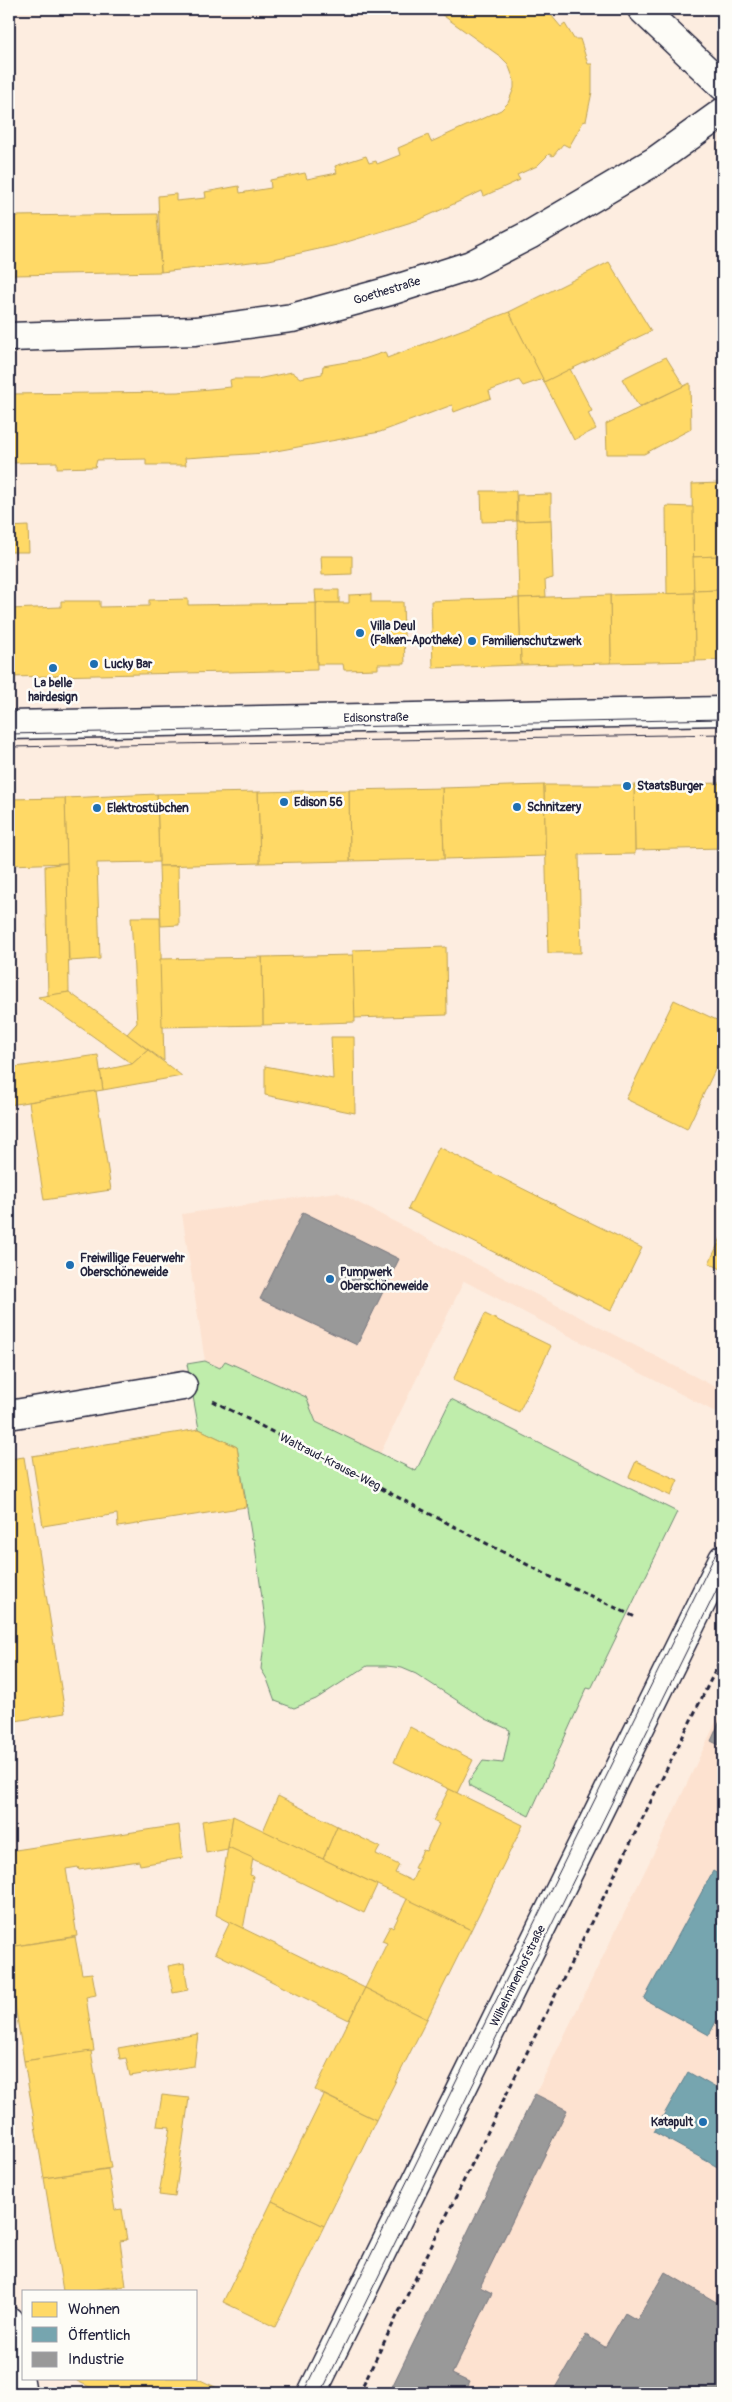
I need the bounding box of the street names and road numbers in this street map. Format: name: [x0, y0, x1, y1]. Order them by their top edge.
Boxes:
street label: Goethestraße: [352, 274, 422, 308]
street label: Edisonstraße: [343, 710, 409, 726]
street label: Waltraud-Krause-Weg: [277, 1430, 383, 1494]
street label: Wilhelminenhofstraße: [487, 1923, 549, 2029]

